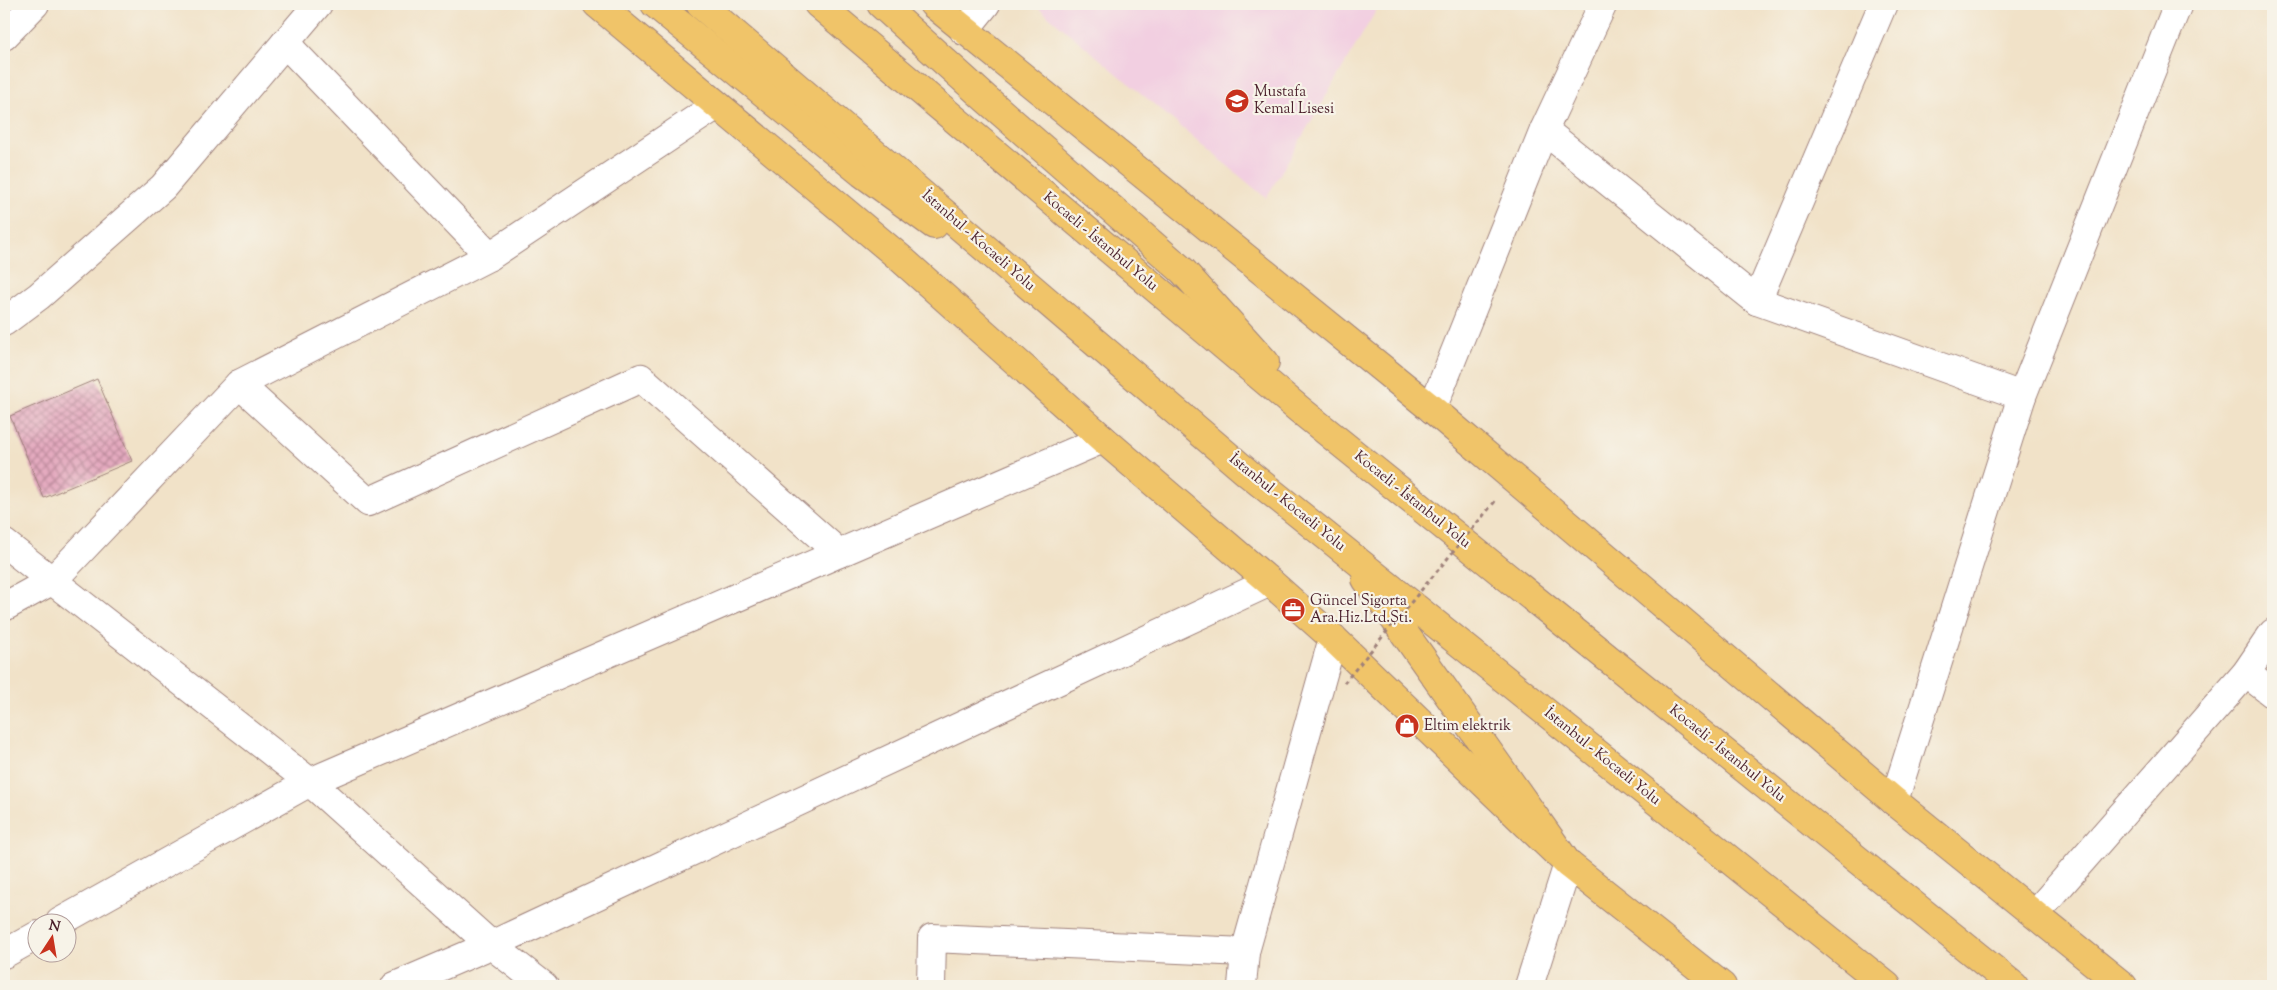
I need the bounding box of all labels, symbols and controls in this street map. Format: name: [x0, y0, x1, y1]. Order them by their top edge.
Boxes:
place label: Mustafa Kemal Lisesi: [1254, 82, 1334, 120]
school or university icon: Mustafa Kemal Lisesi: [1224, 88, 1250, 114]
street label: İstanbul - Kocaeli Yolu: [917, 185, 1040, 297]
street label: Kocaeli - İstanbul Yolu: [1038, 187, 1163, 297]
street label: Kocaeli - İstanbul Yolu: [1349, 446, 1476, 554]
street label: İstanbul - Kocaeli Yolu: [1224, 449, 1351, 557]
place label: Güncel Sigorta Ara.Hiz.Ltd.Şti.: [1310, 591, 1412, 629]
office icon: Güncel Sigorta Ara.Hiz.Ltd.Şti.: [1280, 597, 1306, 623]
street label: Kocaeli - İstanbul Yolu: [1664, 700, 1791, 808]
street label: İstanbul - Kocaeli Yolu: [1539, 703, 1666, 811]
shop icon: Eltim elektrik: [1394, 713, 1420, 739]
place label: Eltim elektrik: [1424, 716, 1511, 737]
north arrow: [28, 912, 78, 962]
text: N: [47, 916, 62, 938]

